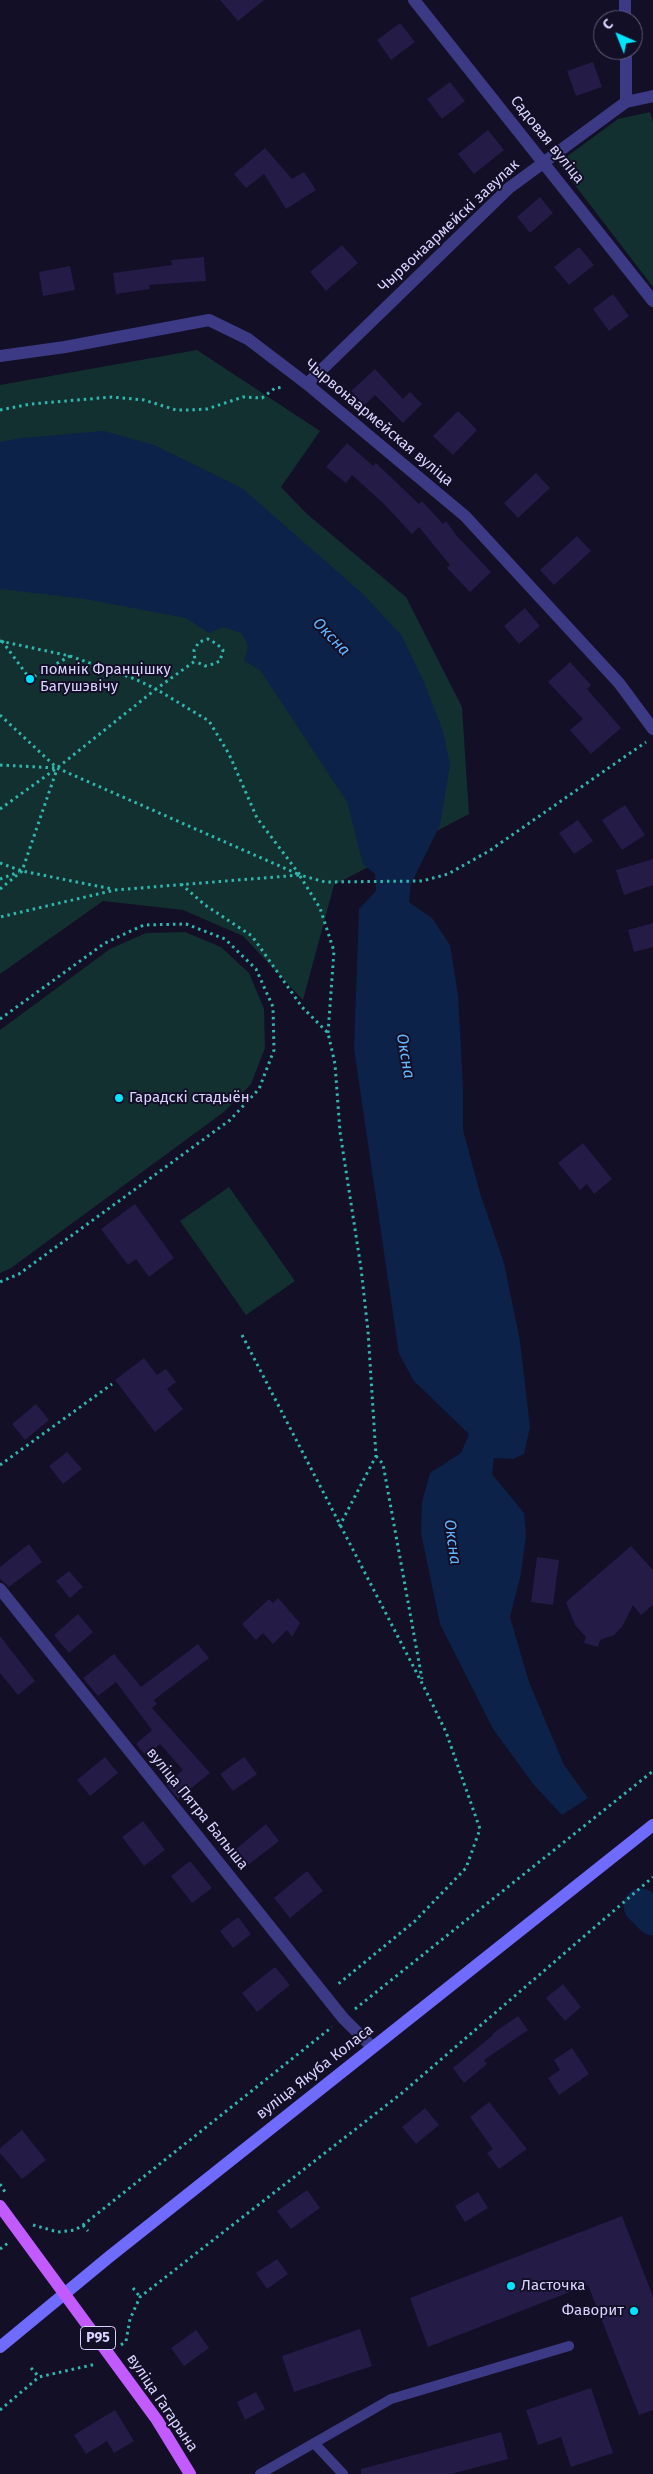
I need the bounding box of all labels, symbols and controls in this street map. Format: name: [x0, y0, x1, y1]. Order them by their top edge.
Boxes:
north arrow: [593, 10, 643, 60]
text: С: [599, 16, 617, 33]
street label: Садовая вуліца: [506, 93, 588, 187]
street label: Чырвонаармейскі завулак: [375, 156, 523, 296]
street label: Чырвонаармейская вуліца: [301, 356, 457, 490]
water label: Оксна: [308, 614, 354, 660]
place label: помнік Францішку Багушэвічу: [40, 661, 171, 696]
marker: помнік Францішку Багушэвічу: [24, 673, 36, 685]
water label: Оксна: [392, 1032, 418, 1080]
place label: Гарадскі стадыён: [129, 1089, 250, 1107]
marker: Гарадскі стадыён: [113, 1092, 125, 1104]
water label: Оксна: [439, 1518, 465, 1566]
street label: вуліца Пятра Балыша: [142, 1744, 252, 1874]
street label: вуліца Якуба Коласа: [253, 2021, 377, 2123]
place label: Ласточка: [521, 2277, 585, 2295]
marker: Ласточка: [505, 2280, 517, 2292]
place label: Фаворит: [562, 2302, 624, 2320]
marker: Фаворит: [628, 2305, 640, 2317]
road number: Р95: [80, 2326, 116, 2350]
street label: вуліца Гагарына: [123, 2351, 201, 2455]

